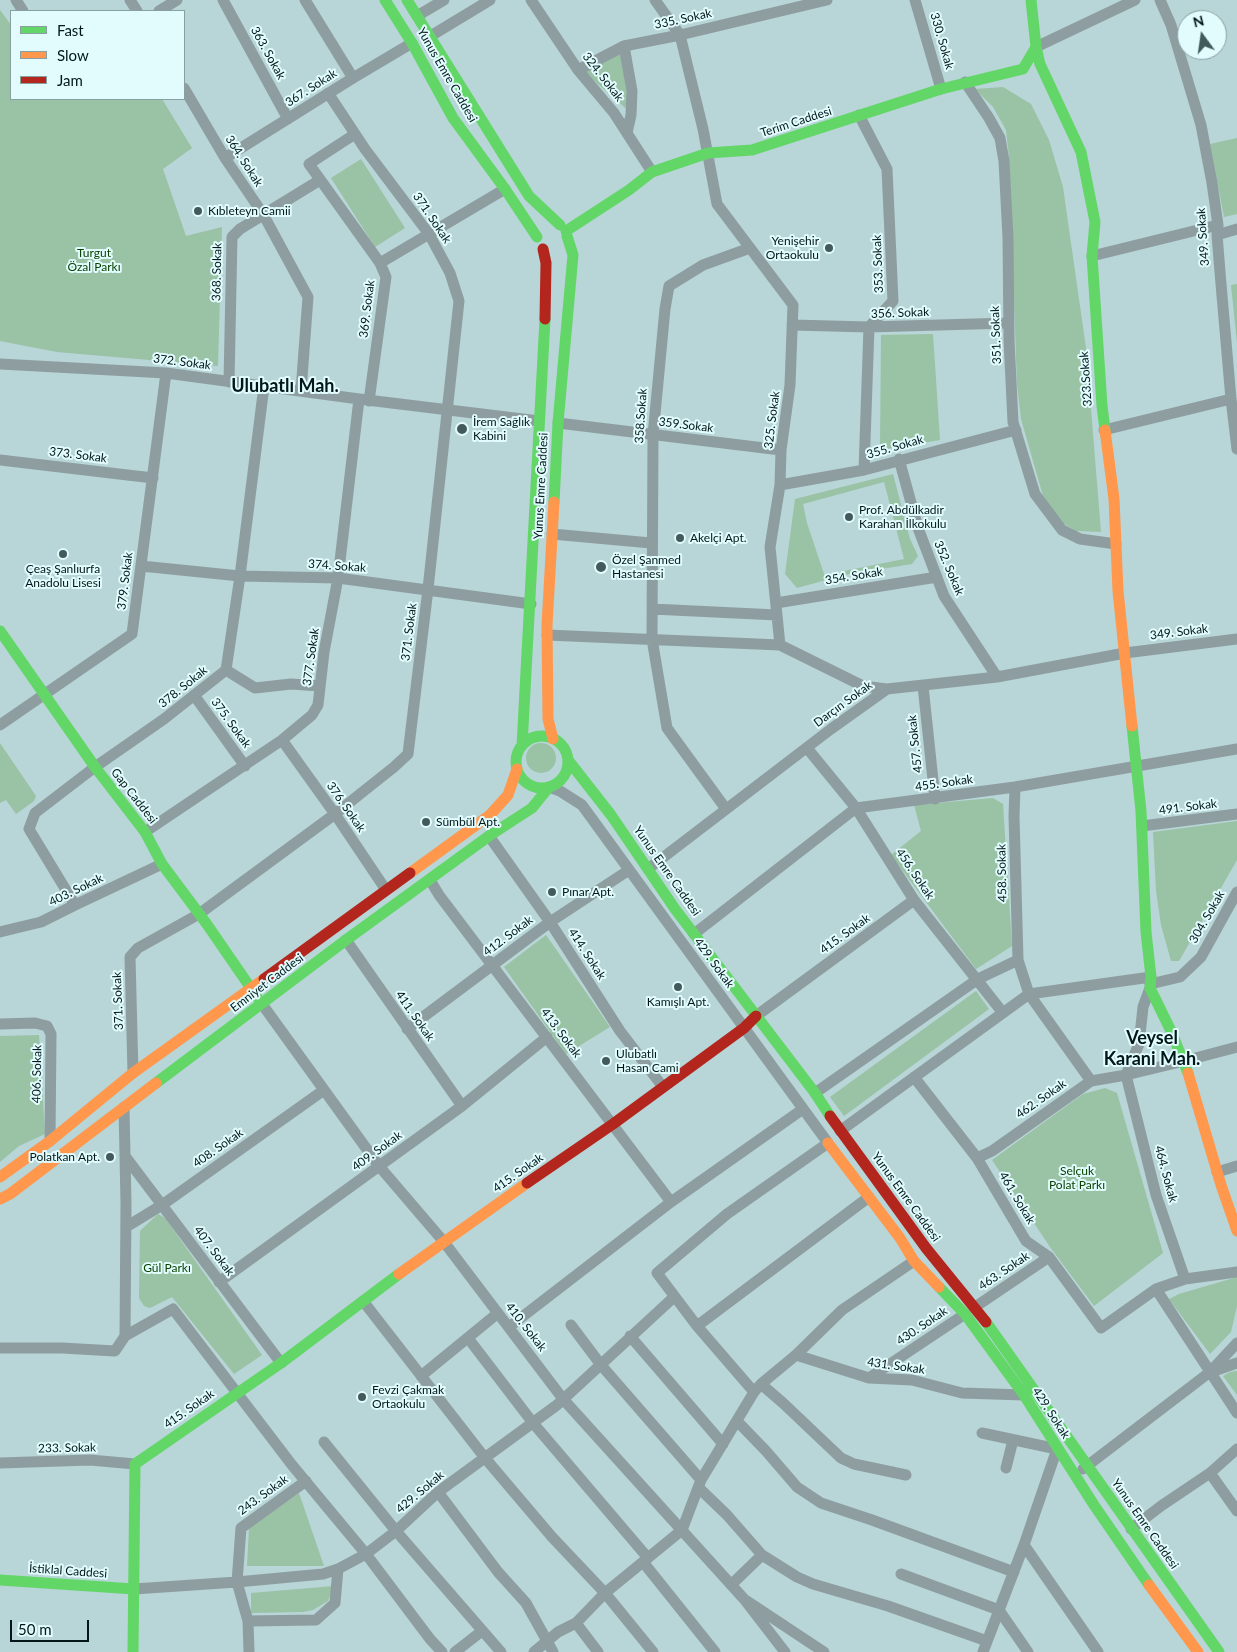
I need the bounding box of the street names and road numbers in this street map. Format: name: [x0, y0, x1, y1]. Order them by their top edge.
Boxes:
street label: 335. Sokak: [653, 6, 713, 32]
street label: 330. Sokak: [927, 11, 957, 71]
street label: 363. Sokak: [248, 24, 288, 82]
street label: Yunus Emre Caddesi: [414, 25, 480, 125]
street label: 324. Sokak: [579, 50, 627, 104]
street label: 367. Sokak: [283, 66, 339, 110]
street label: Terim Caddesi: [759, 104, 833, 140]
street label: 364. Sokak: [222, 133, 266, 189]
street label: 371. Sokak: [410, 190, 454, 246]
street label: 349. Sokak: [1194, 207, 1212, 267]
street label: 353. Sokak: [870, 235, 886, 293]
street label: 368. Sokak: [209, 243, 225, 301]
street label: 369. Sokak: [356, 279, 378, 339]
street label: 356. Sokak: [871, 305, 929, 321]
street label: 351. Sokak: [988, 306, 1004, 364]
street label: 372. Sokak: [152, 351, 212, 373]
street label: 323.Sokak: [1077, 351, 1095, 407]
street label: 358.Sokak: [632, 388, 650, 444]
street label: 325. Sokak: [761, 390, 783, 450]
street label: 359.Sokak: [658, 414, 714, 436]
street label: Yunus Emre Caddesi: [531, 432, 551, 540]
street label: 355. Sokak: [865, 432, 925, 462]
street label: 373. Sokak: [48, 444, 108, 466]
street label: 352. Sokak: [931, 538, 967, 598]
street label: 379. Sokak: [114, 551, 136, 611]
street label: 374. Sokak: [307, 557, 367, 575]
street label: 354. Sokak: [824, 564, 884, 588]
street label: 371. Sokak: [398, 602, 420, 662]
street label: 349. Sokak: [1149, 621, 1209, 643]
street label: 377. Sokak: [300, 627, 322, 687]
street label: 378. Sokak: [156, 663, 210, 711]
street label: Darçın Sokak: [811, 678, 875, 730]
street label: 375. Sokak: [208, 695, 254, 751]
street label: 457. Sokak: [905, 714, 925, 774]
street label: Gap Caddesi: [108, 765, 160, 827]
street label: 455. Sokak: [914, 772, 974, 794]
street label: 376. Sokak: [323, 779, 369, 835]
street label: 491. Sokak: [1158, 796, 1218, 818]
street label: Yunus Emre Caddesi: [630, 823, 704, 919]
street label: 458. Sokak: [994, 844, 1010, 902]
street label: 456. Sokak: [893, 846, 937, 902]
street label: 403. Sokak: [47, 871, 105, 909]
street label: 304. Sokak: [1186, 888, 1228, 946]
street label: 415. Sokak: [817, 911, 873, 957]
street label: 412. Sokak: [480, 913, 536, 959]
street label: 414. Sokak: [565, 926, 609, 982]
street label: 429. Sokak: [691, 935, 737, 991]
street label: Emniyet Caddesi: [228, 951, 306, 1015]
street label: 371. Sokak: [110, 972, 126, 1030]
street label: 411. Sokak: [392, 988, 438, 1044]
street label: 413. Sokak: [538, 1005, 584, 1061]
street label: 406. Sokak: [29, 1045, 45, 1103]
street label: 462. Sokak: [1013, 1076, 1069, 1122]
street label: 408. Sokak: [190, 1125, 246, 1171]
street label: 409. Sokak: [349, 1128, 405, 1174]
street label: 464. Sokak: [1152, 1144, 1180, 1204]
street label: 415. Sokak: [490, 1150, 546, 1196]
street label: Yunus Emre Caddesi: [869, 1150, 943, 1244]
street label: 461. Sokak: [996, 1169, 1038, 1227]
street label: 407. Sokak: [191, 1223, 237, 1279]
street label: 463. Sokak: [976, 1249, 1032, 1293]
street label: 410. Sokak: [502, 1300, 550, 1354]
street label: 430. Sokak: [894, 1304, 950, 1348]
street label: 431. Sokak: [866, 1355, 926, 1377]
street label: 429. Sokak: [1029, 1385, 1073, 1441]
street label: 415. Sokak: [161, 1386, 217, 1432]
street label: 233. Sokak: [38, 1440, 96, 1456]
street label: 429. Sokak: [393, 1468, 447, 1516]
street label: 243. Sokak: [235, 1472, 291, 1518]
street label: Yunus Emre Caddesi: [1108, 1476, 1182, 1572]
street label: İstiklal Caddesi: [28, 1561, 108, 1581]

